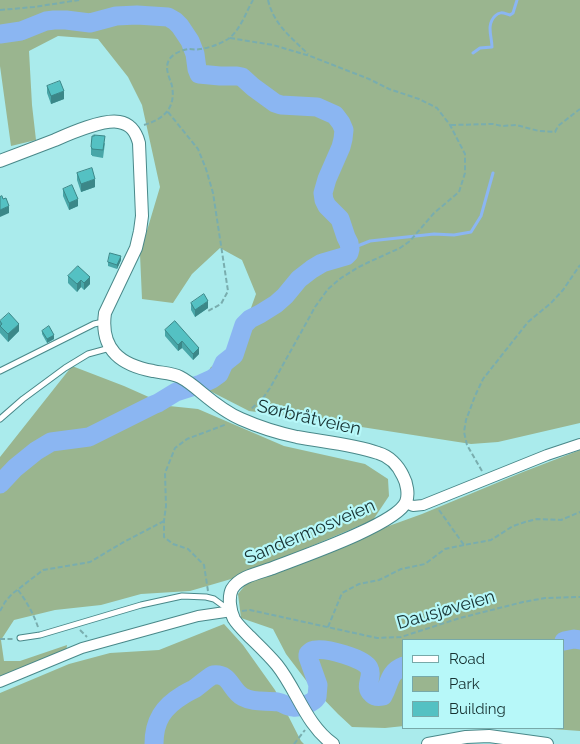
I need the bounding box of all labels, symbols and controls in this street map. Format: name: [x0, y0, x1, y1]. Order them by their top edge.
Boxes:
street label: Sørbråtveien: [255, 396, 363, 440]
street label: Sandermosveien: [241, 495, 379, 569]
street label: Dausjøveien: [394, 586, 498, 634]
legend: [402, 639, 565, 729]
text: Road: [449, 650, 485, 668]
text: Park: [449, 675, 480, 693]
text: Building: [449, 700, 506, 718]

